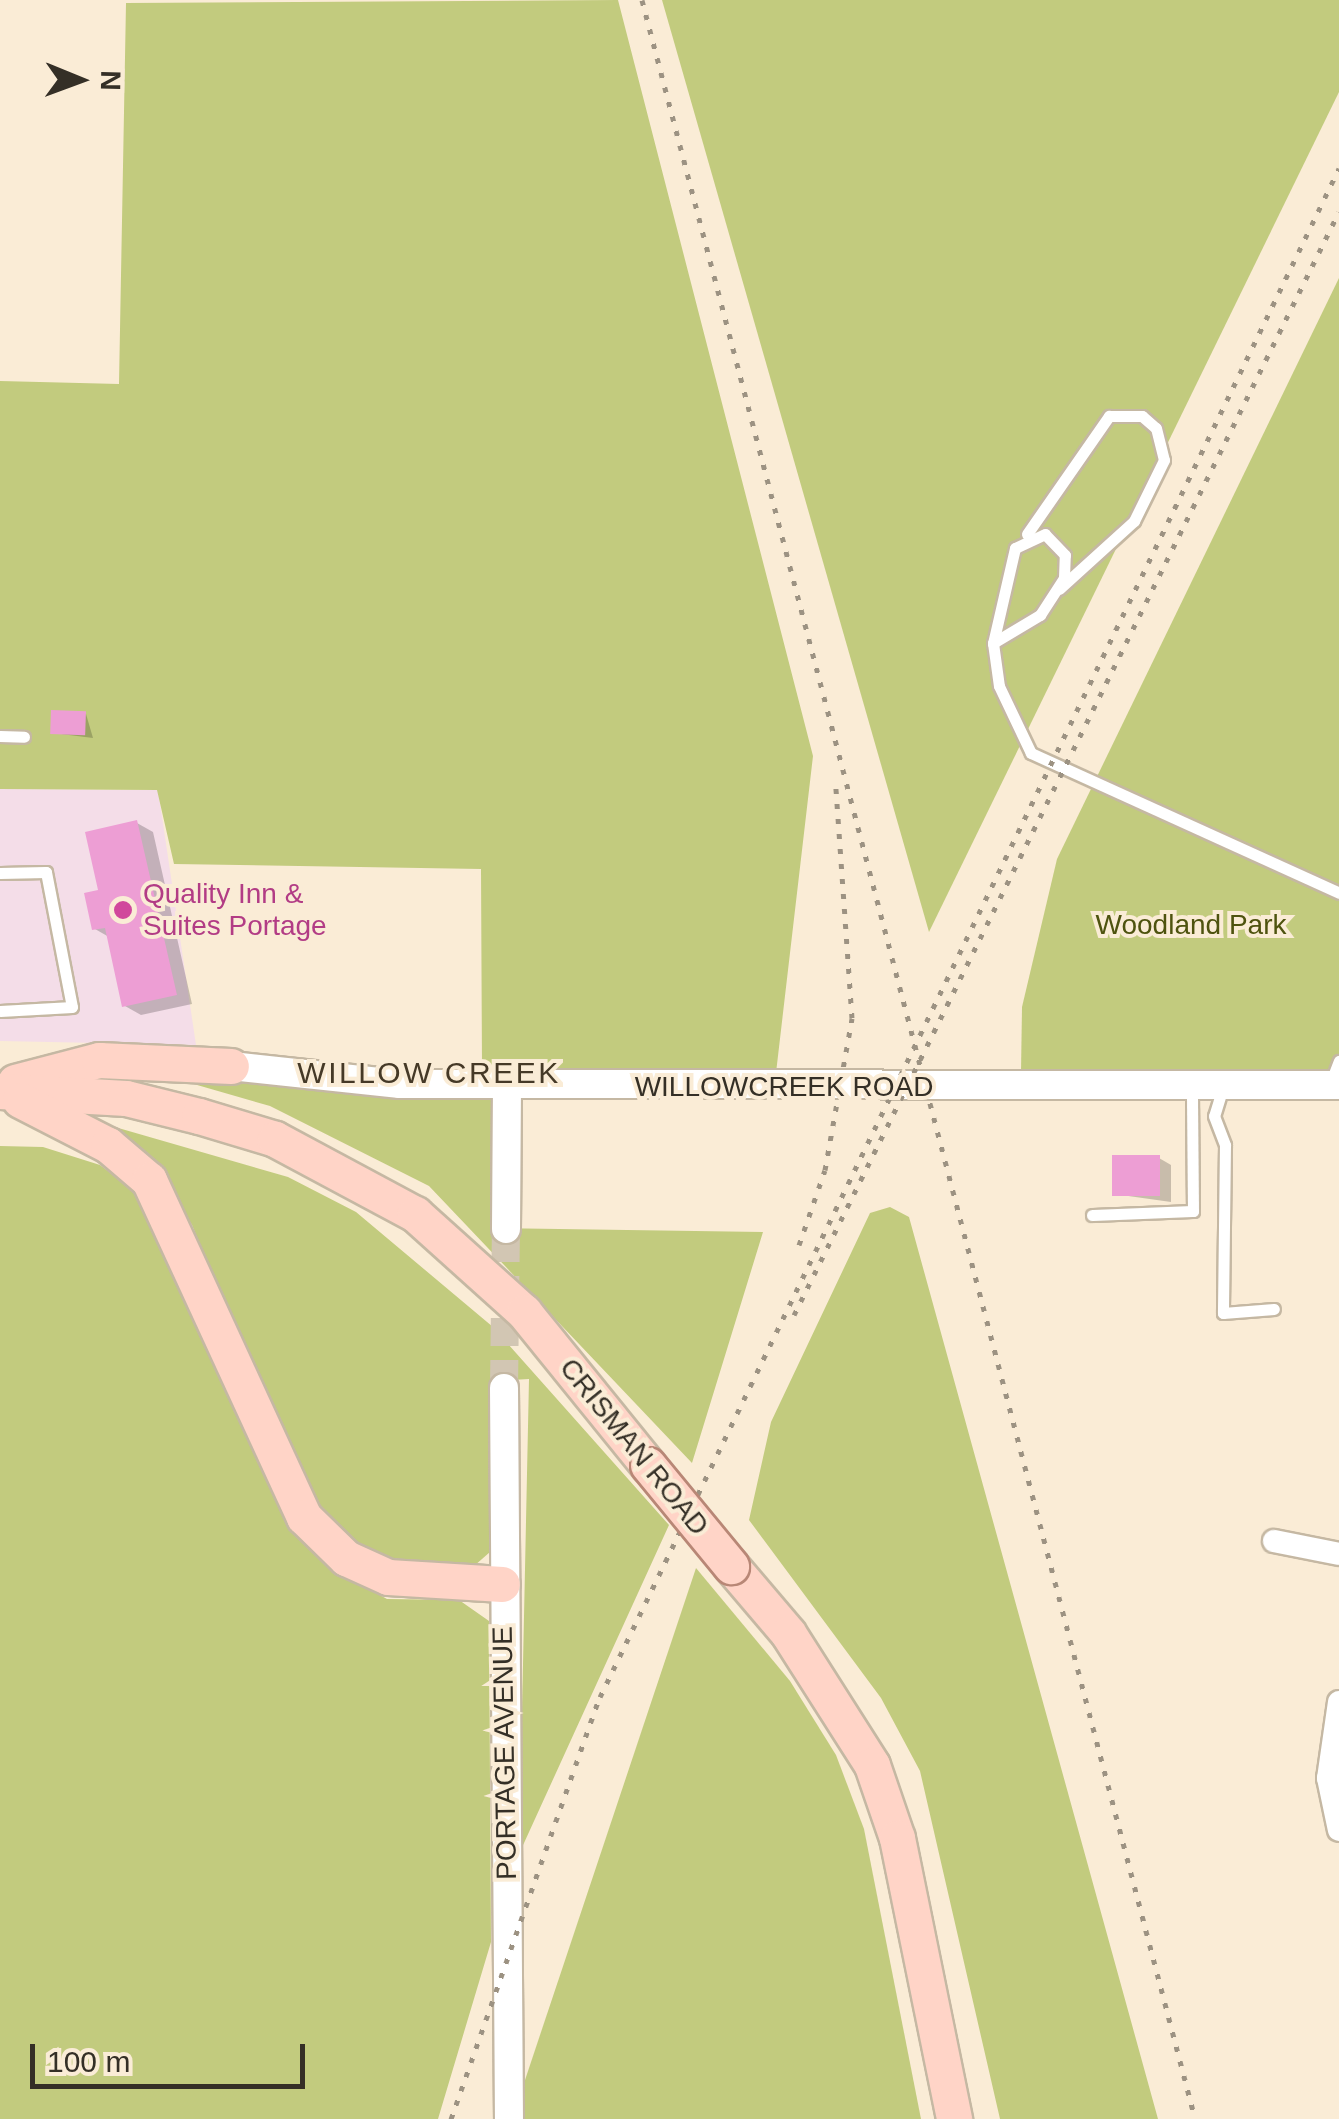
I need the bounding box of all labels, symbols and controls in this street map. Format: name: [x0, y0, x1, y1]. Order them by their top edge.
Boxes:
north arrow: [30, 30, 130, 130]
text: N: [95, 70, 126, 91]
place label: Quality Inn & Suites Portage: [143, 877, 327, 943]
marker: Quality Inn & Suites Portage: [112, 899, 134, 921]
park label: Woodland Park: [1096, 908, 1286, 942]
district label: WILLOW CREEK: [297, 1055, 561, 1091]
street label: WILLOWCREEK ROAD: [635, 1070, 933, 1104]
street label: CRISMAN ROAD: [552, 1352, 716, 1542]
street label: PORTAGE AVENUE: [486, 1625, 524, 1881]
scale bar: [35, 2024, 310, 2086]
text: 100 m: [47, 2045, 130, 2078]

